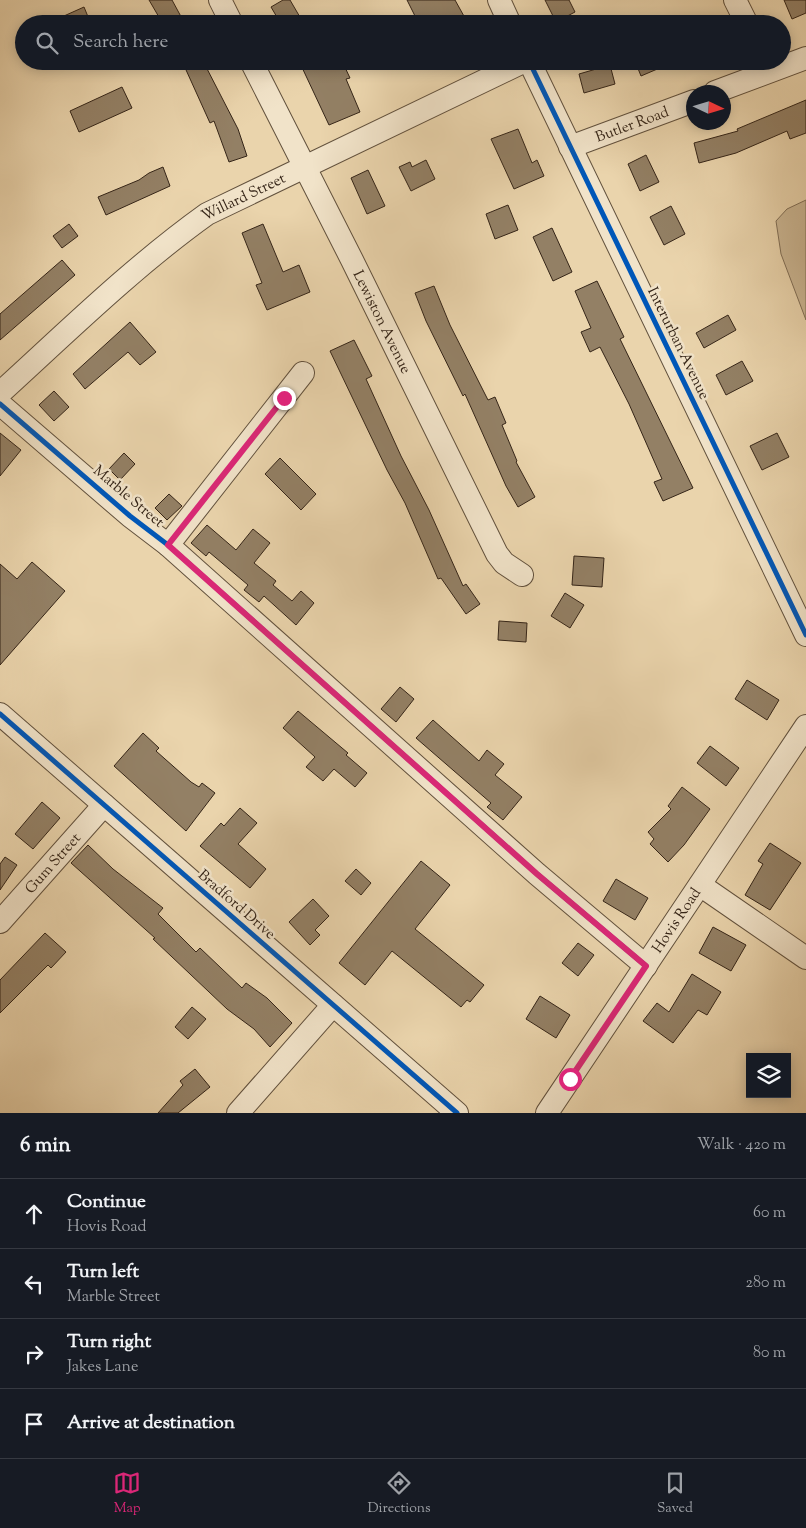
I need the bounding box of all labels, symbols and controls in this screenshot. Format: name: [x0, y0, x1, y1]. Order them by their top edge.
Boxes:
search box: [15, 15, 791, 70]
icon: search: [33, 29, 61, 57]
text: Search here: [73, 29, 168, 56]
north arrow: [686, 85, 731, 130]
street label: Butler Road: [593, 102, 673, 149]
street label: Willard Street: [198, 169, 290, 227]
street label: Lewiston Avenue: [347, 267, 415, 378]
street label: Interurban Avenue: [641, 284, 714, 403]
route end: [273, 387, 296, 410]
street label: Marble Street: [88, 461, 168, 533]
street label: Gum Street: [21, 829, 86, 899]
street label: Bradford Drive: [193, 865, 279, 945]
street label: Hovis Road: [648, 884, 707, 958]
map controls: [746, 1053, 791, 1098]
button: layers: [746, 1053, 791, 1098]
route start: [559, 1068, 582, 1091]
text: 6 min: [20, 1131, 71, 1161]
text: Walk · 420 m: [697, 1134, 786, 1157]
text: Continue: [67, 1189, 146, 1216]
icon: ahead: [20, 1200, 48, 1228]
text: 60 m: [753, 1202, 786, 1225]
text: Hovis Road: [67, 1216, 147, 1239]
text: Turn left: [67, 1259, 139, 1286]
icon: left: [20, 1270, 48, 1298]
text: 280 m: [745, 1272, 786, 1295]
text: Marble Street: [67, 1286, 160, 1309]
text: Turn right: [67, 1329, 151, 1356]
icon: right: [20, 1340, 48, 1368]
text: 80 m: [753, 1342, 786, 1365]
text: Jakes Lane: [67, 1356, 138, 1379]
icon: arrive: [20, 1410, 48, 1438]
text: Arrive at destination: [67, 1410, 235, 1437]
tab: Map: [113, 1469, 141, 1519]
tab: Directions: [367, 1469, 431, 1519]
tab: Saved: [657, 1469, 693, 1519]

